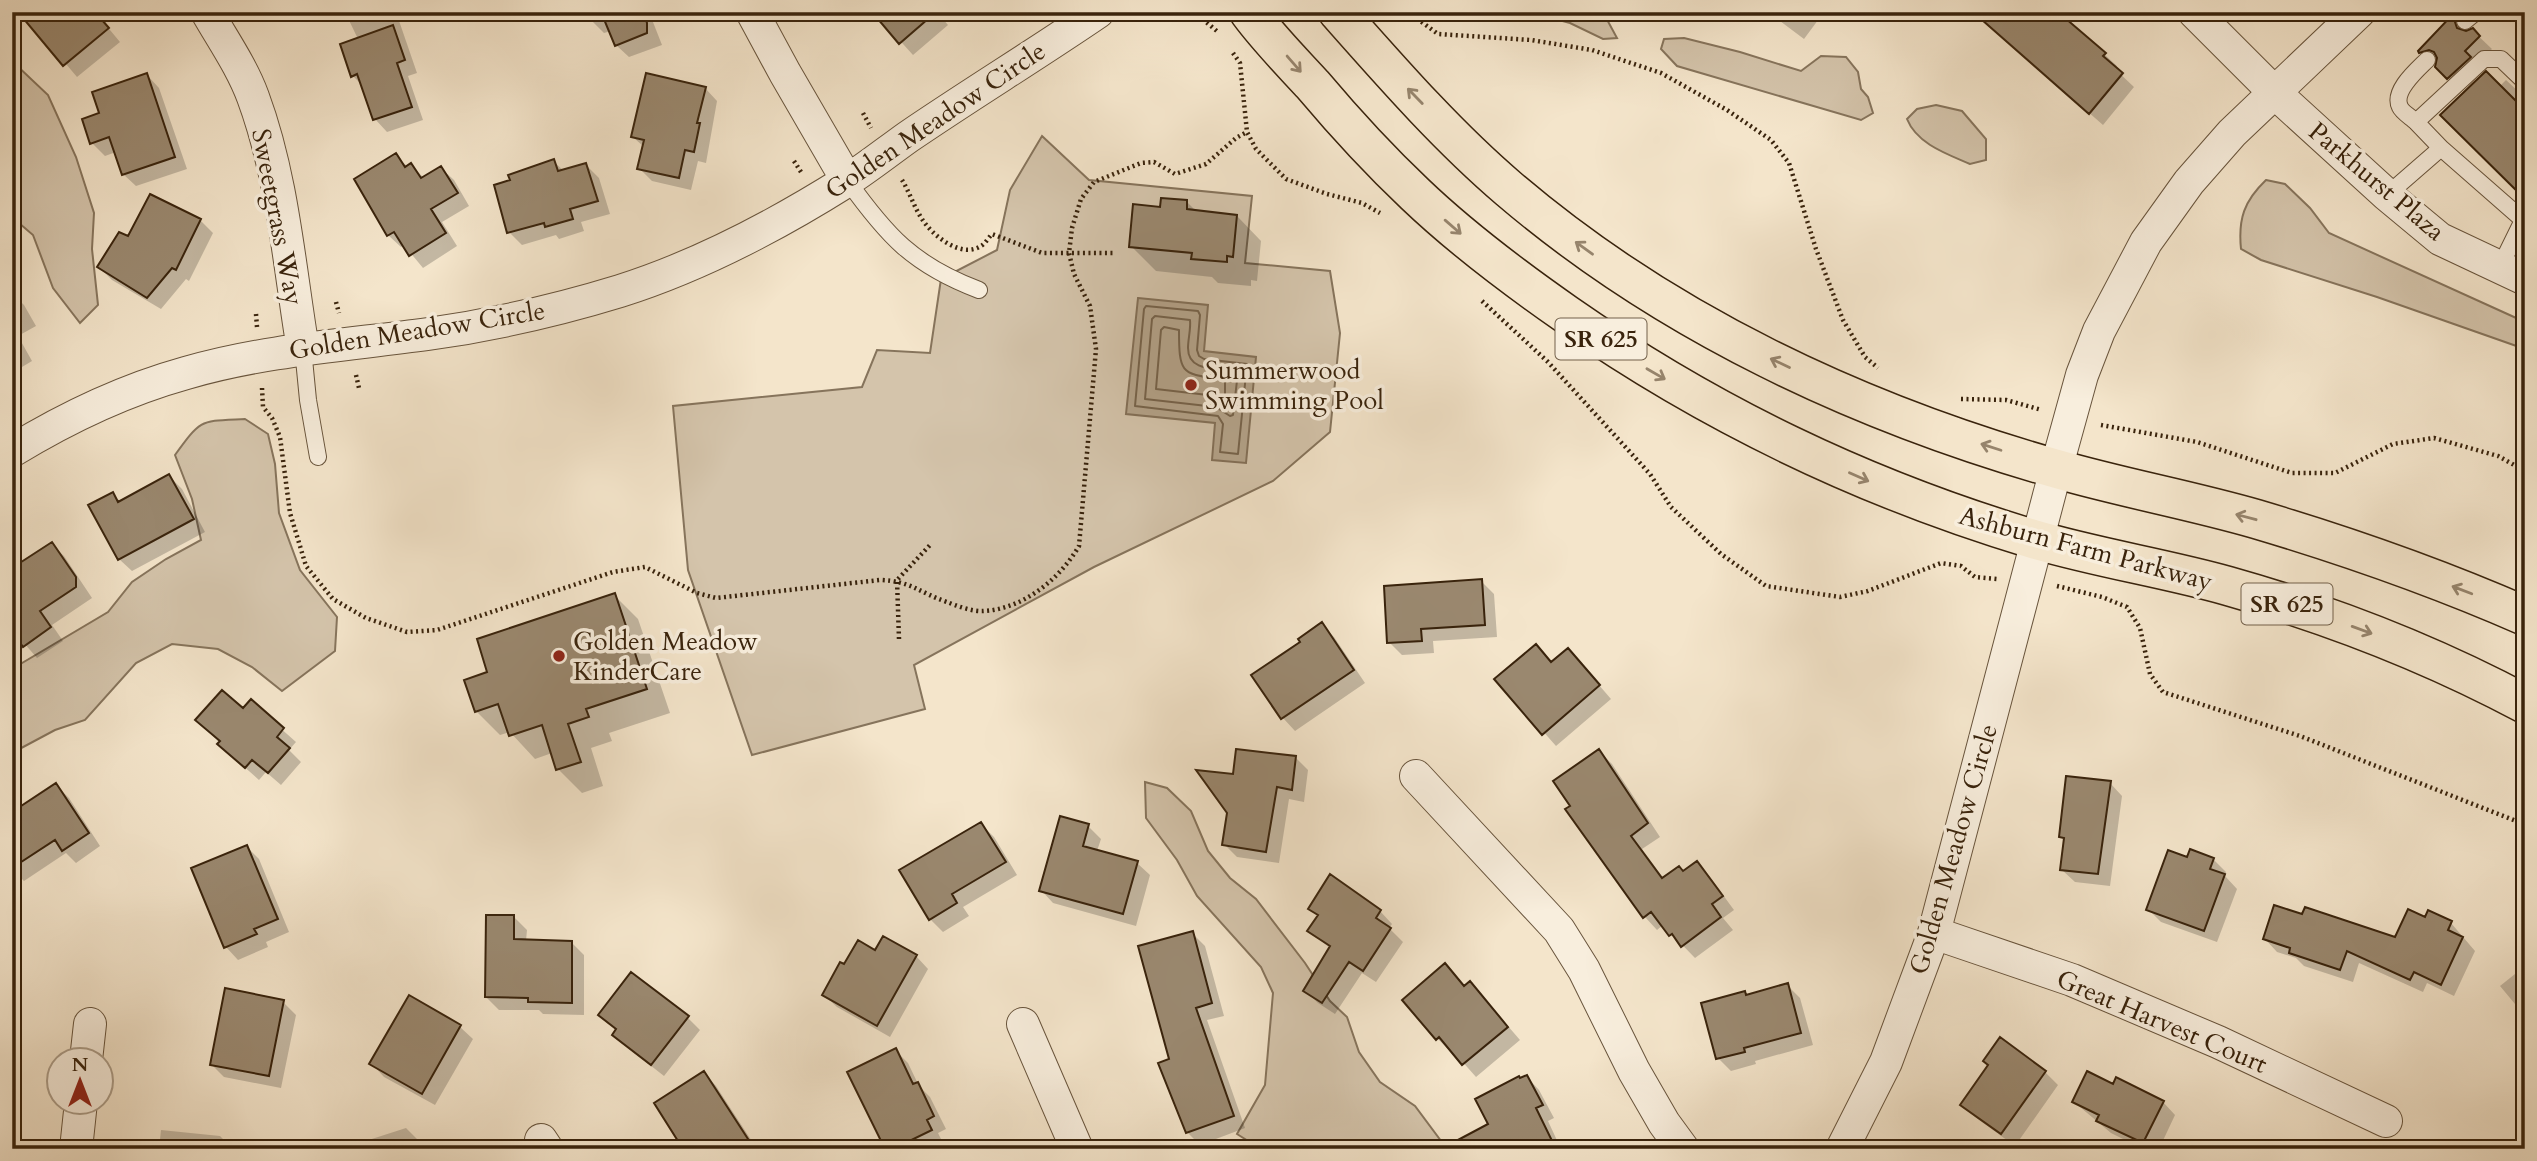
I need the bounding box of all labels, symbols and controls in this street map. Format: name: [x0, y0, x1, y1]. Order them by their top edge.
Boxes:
street label: Golden Meadow Circle: [818, 34, 1052, 207]
one-way arrow: [1286, 55, 1302, 73]
one-way arrow: [1407, 88, 1424, 105]
street label: Parkhurst Plaza: [2301, 114, 2452, 249]
street label: Sweetgrass Way: [243, 126, 312, 309]
one-way arrow: [1443, 219, 1461, 234]
one-way arrow: [1575, 240, 1594, 255]
street label: Golden Meadow Circle: [287, 293, 548, 368]
road number: SR 625: [1556, 318, 1646, 360]
place label: Summerwood Swimming Pool: [1205, 353, 1384, 418]
one-way arrow: [1770, 356, 1791, 370]
one-way arrow: [1646, 367, 1666, 381]
marker: Summerwood Swimming Pool: [1183, 377, 1199, 393]
one-way arrow: [1980, 440, 2002, 453]
one-way arrow: [1848, 471, 1869, 484]
street label: Ashburn Farm Parkway: [1955, 498, 2217, 599]
one-way arrow: [2236, 510, 2258, 523]
one-way arrow: [2451, 583, 2473, 596]
road number: SR 625: [2242, 584, 2332, 624]
place label: Golden Meadow KinderCare: [573, 624, 758, 689]
one-way arrow: [2351, 625, 2373, 638]
marker: Golden Meadow KinderCare: [551, 648, 567, 664]
street label: Golden Meadow Circle: [1901, 720, 2006, 978]
street label: Great Harvest Court: [2051, 961, 2272, 1082]
north arrow: [46, 1046, 116, 1116]
text: N: [72, 1052, 89, 1078]

